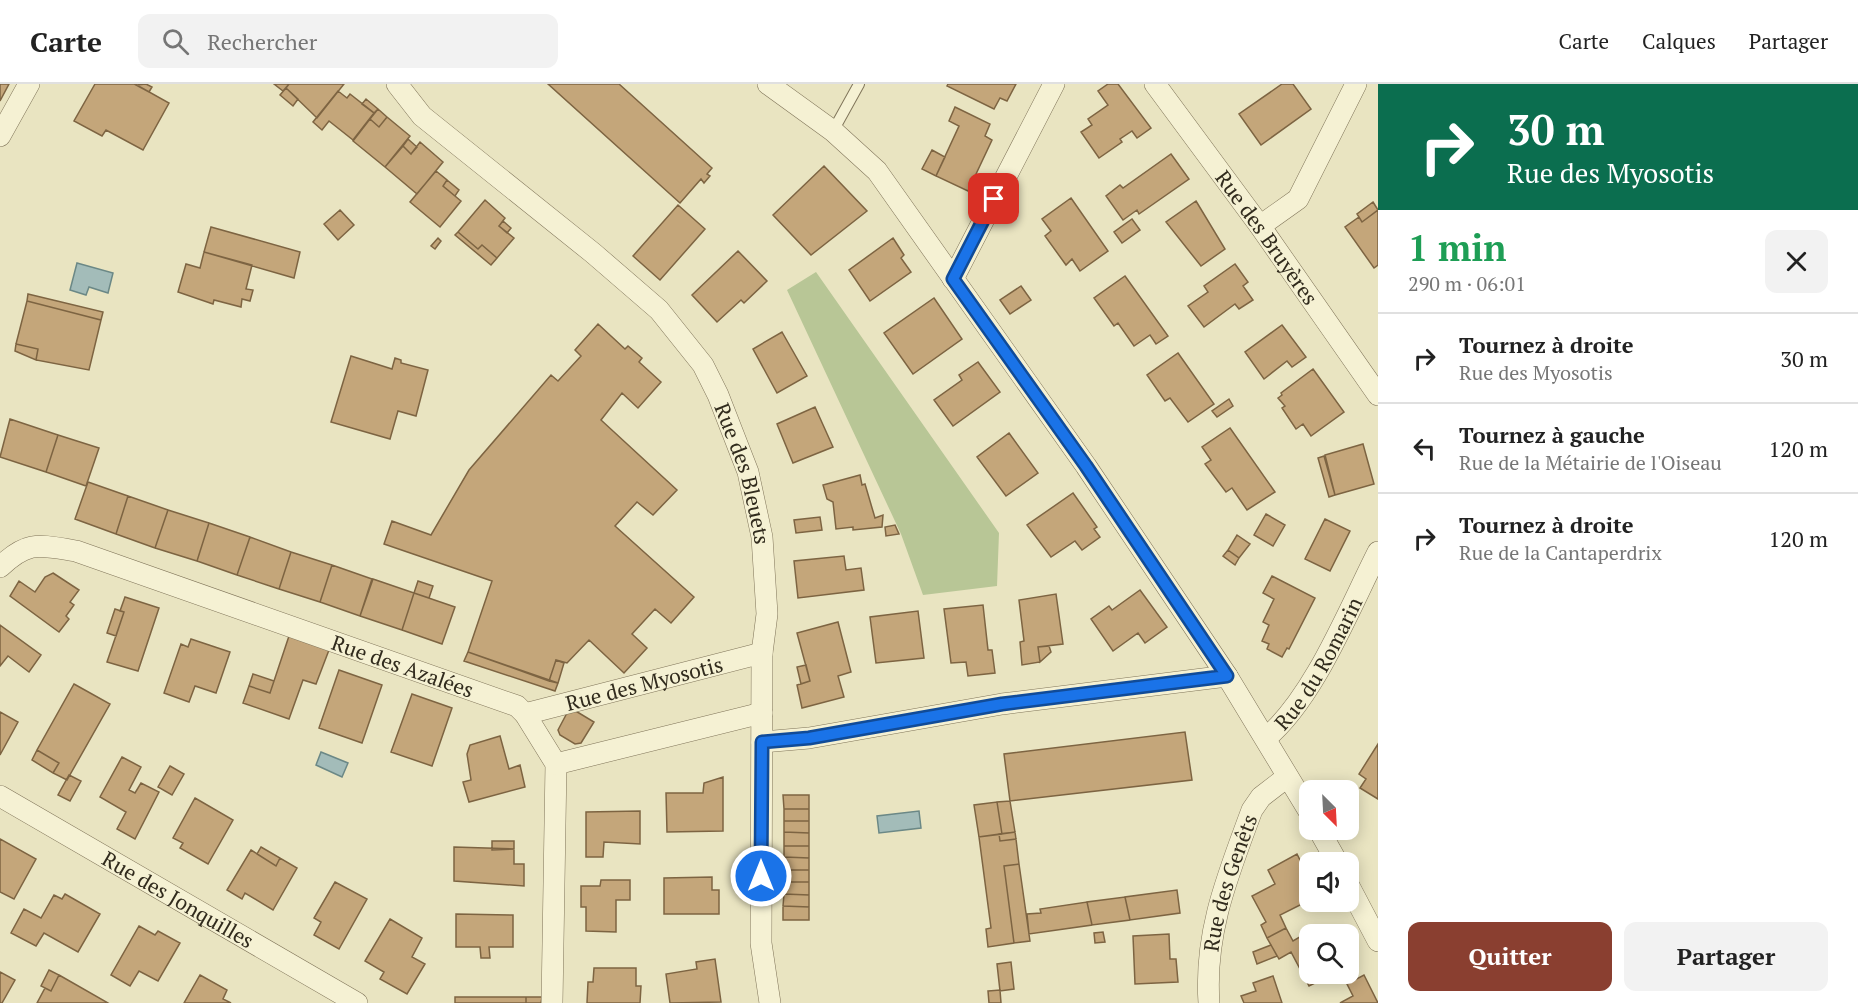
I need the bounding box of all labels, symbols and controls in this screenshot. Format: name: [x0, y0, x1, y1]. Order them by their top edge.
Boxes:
search box: [138, 14, 558, 68]
text: Carte: [30, 23, 102, 60]
icon: search: [159, 25, 192, 58]
text: Rechercher: [207, 27, 317, 56]
text: Carte: [1559, 27, 1609, 55]
text: Calques: [1642, 27, 1716, 55]
text: Partager: [1749, 27, 1828, 55]
text: 30 m: [1507, 101, 1605, 157]
icon: right: [1408, 108, 1486, 186]
text: Rue des Myosotis: [1507, 155, 1714, 191]
street label: Rue des Bruyères: [1209, 164, 1325, 310]
pin: [968, 173, 1019, 224]
icon: arrive: [977, 182, 1010, 215]
text: 1 min: [1408, 224, 1506, 271]
button: close: [1765, 230, 1828, 293]
text: 290 m · 06:01: [1408, 270, 1526, 297]
text: Tournez à droite: [1459, 330, 1634, 359]
icon: right: [1408, 342, 1441, 375]
text: 30 m: [1780, 344, 1828, 373]
text: Rue des Myosotis: [1459, 359, 1613, 386]
street label: Rue des Bleuets: [708, 399, 776, 545]
text: Tournez à gauche: [1459, 420, 1645, 449]
icon: left: [1408, 432, 1441, 465]
text: 120 m: [1768, 434, 1828, 463]
text: Rue de la Métairie de l'Oiseau: [1459, 449, 1722, 476]
text: Tournez à droite: [1459, 510, 1634, 539]
icon: right: [1408, 522, 1441, 555]
text: 120 m: [1768, 524, 1828, 553]
text: Rue de la Cantaperdrix: [1459, 539, 1662, 566]
street label: Rue du Romarin: [1268, 592, 1368, 736]
street label: Rue des Azalées: [328, 628, 478, 704]
street label: Rue des Myosotis: [562, 650, 726, 717]
north arrow: [1299, 780, 1359, 840]
map controls: [1299, 780, 1359, 984]
street label: Rue des Genêts: [1196, 810, 1263, 953]
street label: Rue des Jonquilles: [97, 844, 259, 954]
position arrow: [729, 844, 793, 908]
button: sound: [1299, 852, 1359, 912]
button: Quitter: [1408, 922, 1612, 991]
button: Partager: [1624, 922, 1828, 991]
button: search: [1299, 924, 1359, 984]

